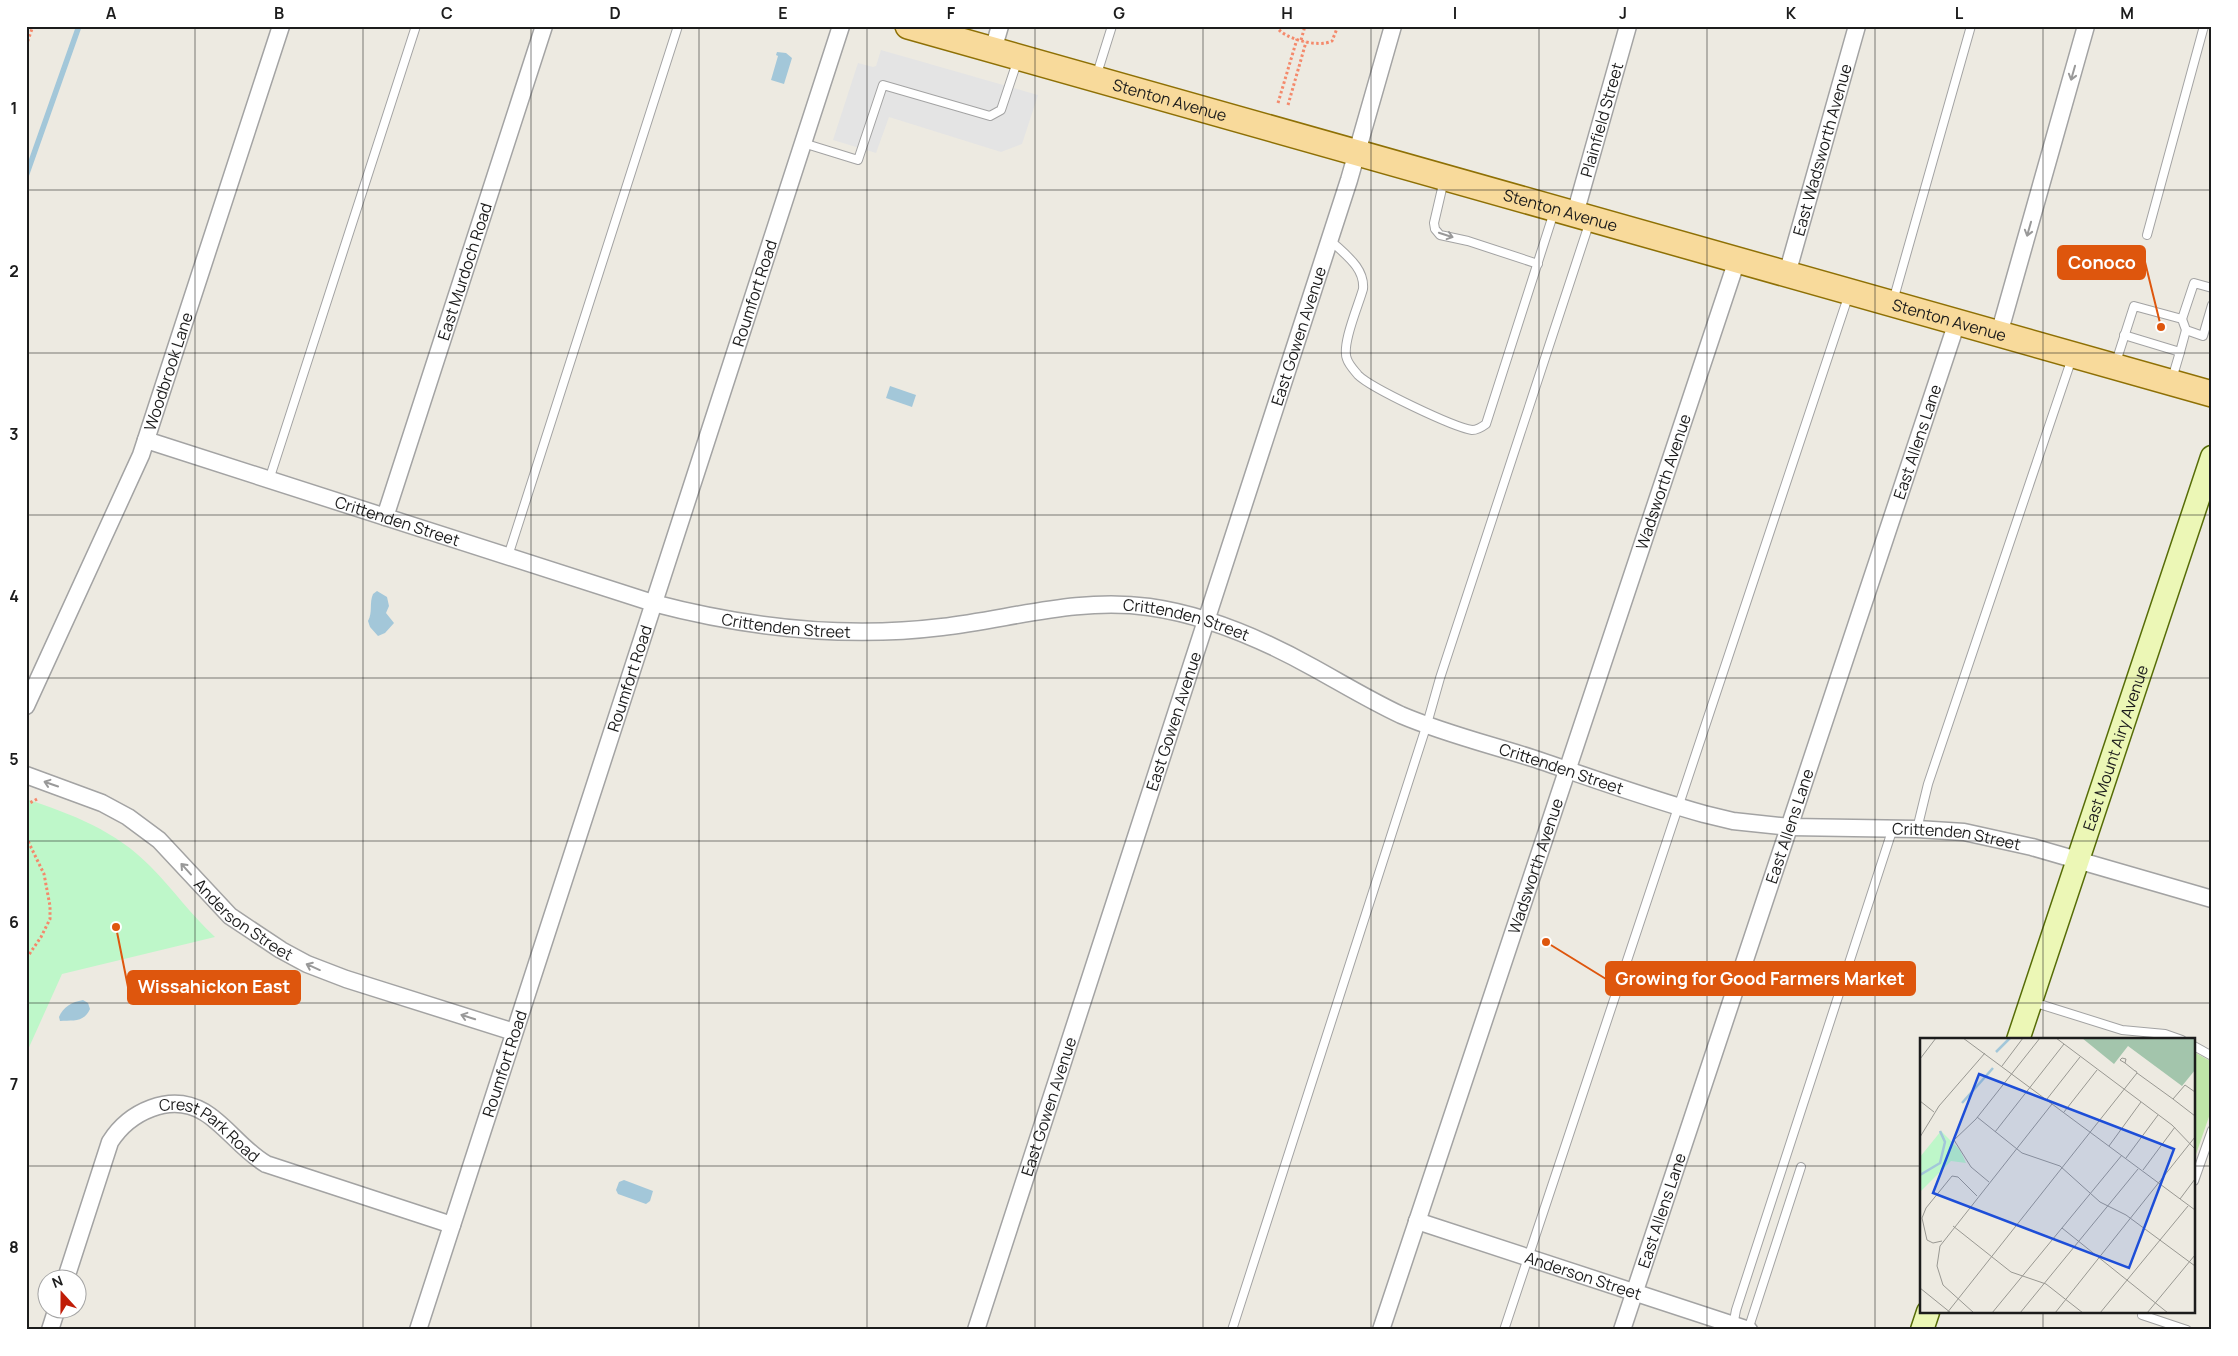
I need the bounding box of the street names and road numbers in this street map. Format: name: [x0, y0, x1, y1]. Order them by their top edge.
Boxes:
street label: Plainfield Street: [1575, 60, 1628, 179]
street label: East Wadsworth Avenue: [1787, 61, 1857, 238]
street label: Stenton Avenue: [1110, 73, 1229, 126]
street label: Stenton Avenue: [1501, 184, 1620, 237]
street label: East Murdoch Road: [432, 200, 497, 343]
street label: Roumfort Road: [727, 237, 782, 349]
street label: East Gowen Avenue: [1266, 264, 1331, 408]
street label: Stenton Avenue: [1890, 293, 2009, 346]
street label: Woodbrook Lane: [139, 309, 198, 434]
street label: East Allens Lane: [1888, 381, 1947, 502]
street label: Wadsworth Avenue: [1630, 411, 1696, 553]
street label: Crittenden Street: [332, 490, 462, 551]
street label: Crittenden Street: [1122, 594, 1253, 646]
street label: Crittenden Street: [720, 608, 851, 643]
street label: Roumfort Road: [602, 622, 657, 735]
street label: East Gowen Avenue: [1141, 649, 1206, 794]
street label: East Mount Airy Avenue: [2077, 662, 2153, 834]
street label: Crittenden Street: [1497, 738, 1626, 799]
street label: East Allens Lane: [1760, 766, 1819, 886]
street label: Wadsworth Avenue: [1503, 795, 1568, 937]
street label: Crittenden Street: [1892, 818, 2023, 855]
street label: Anderson Street: [189, 873, 297, 966]
street label: Roumfort Road: [477, 1008, 532, 1120]
street label: East Gowen Avenue: [1016, 1034, 1081, 1179]
street label: Crest Park Road: [157, 1093, 264, 1167]
street label: East Allens Lane: [1632, 1150, 1691, 1271]
street label: Anderson Street: [1522, 1246, 1644, 1305]

